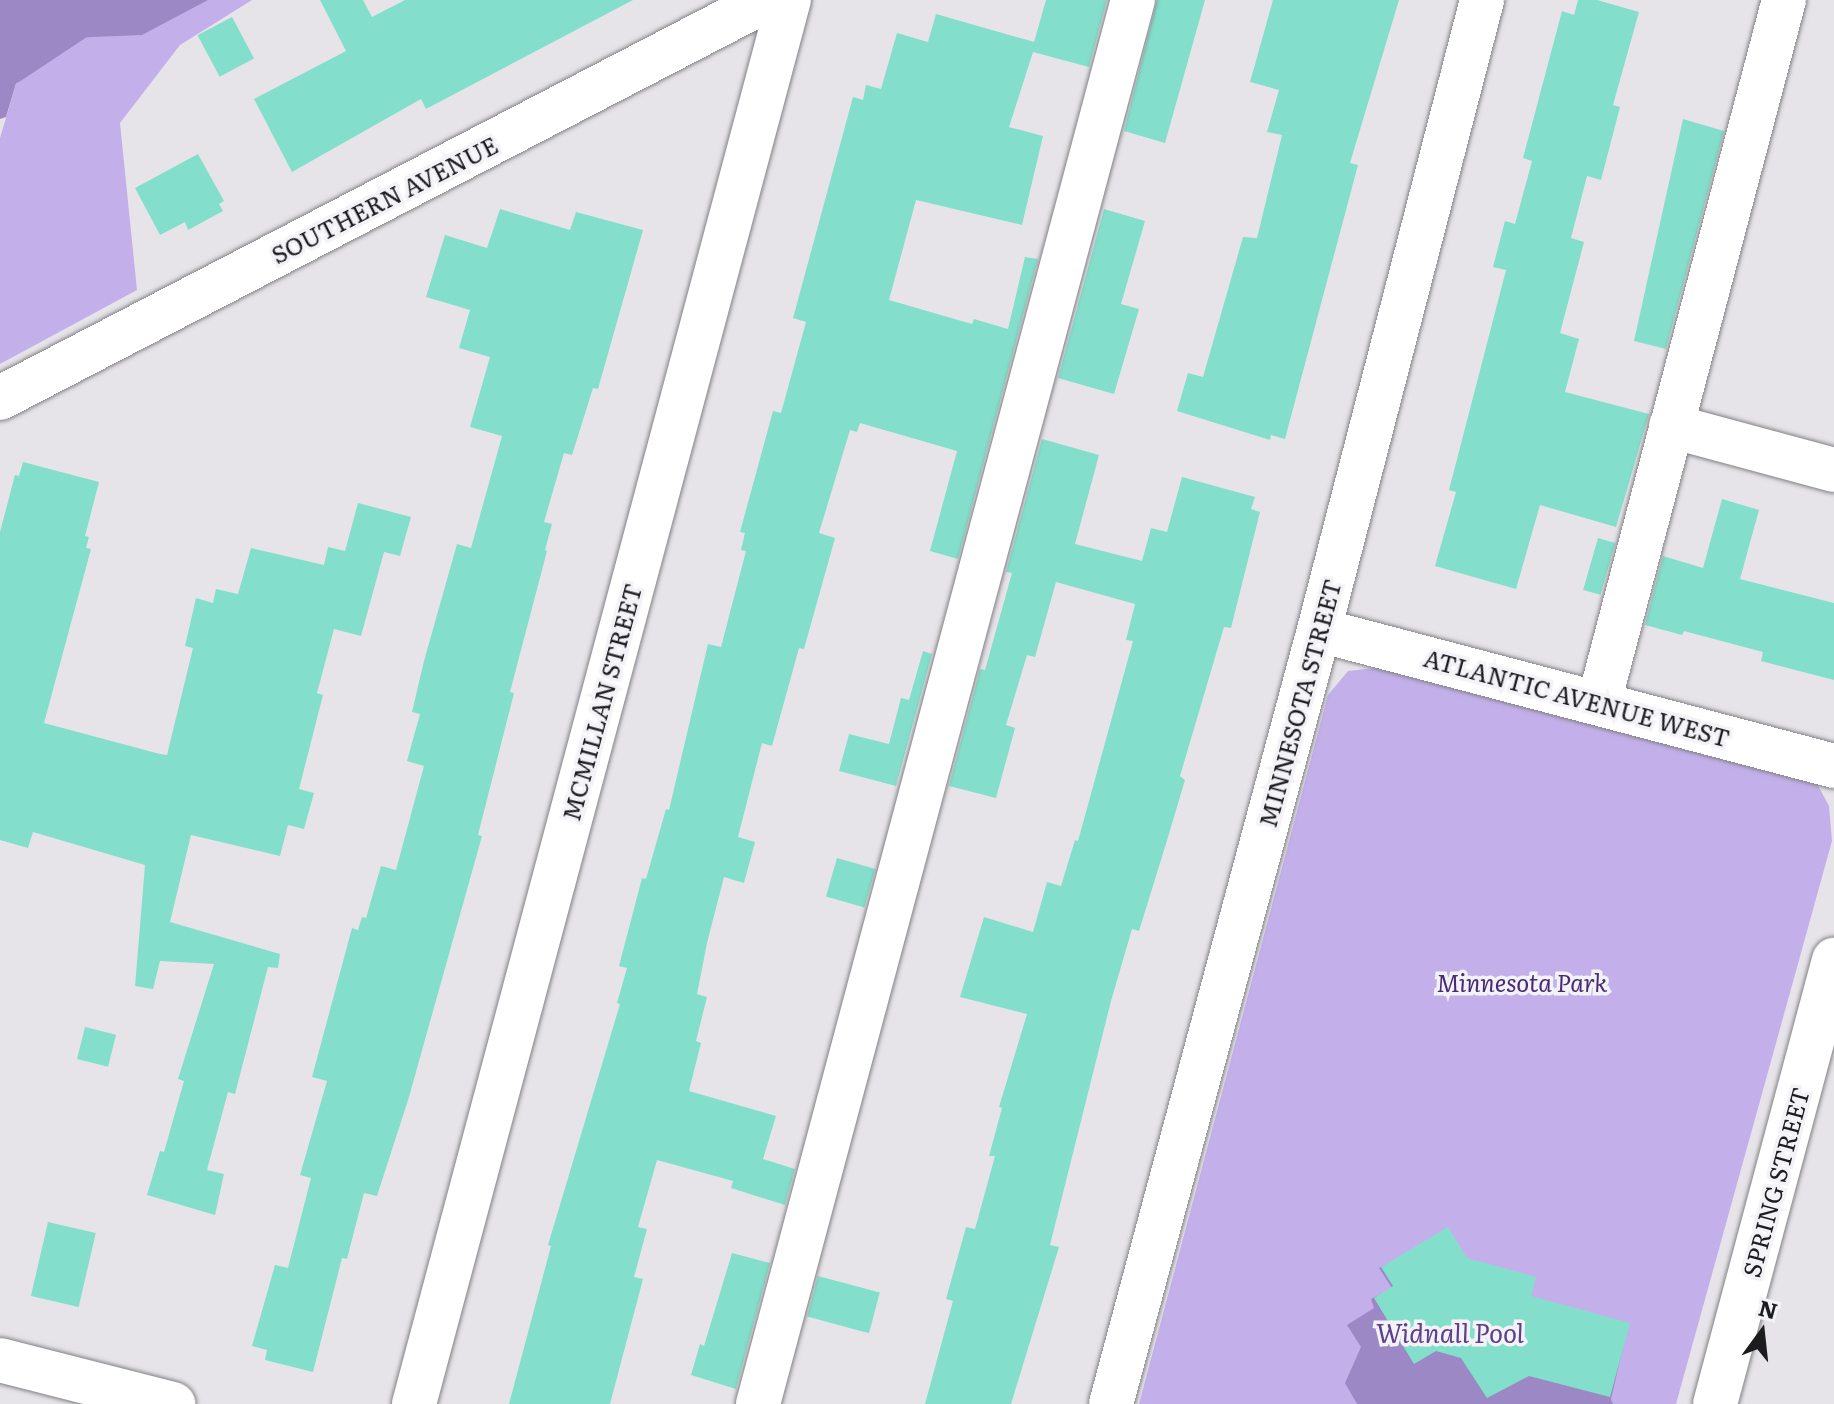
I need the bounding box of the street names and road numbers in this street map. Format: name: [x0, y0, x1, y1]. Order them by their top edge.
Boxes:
street label: SOUTHERN AVENUE: [266, 129, 502, 269]
street label: MINNESOTA STREET: [1252, 576, 1346, 830]
street label: MCMILLAN STREET: [556, 580, 646, 824]
street label: ATLANTIC AVENUE WEST: [1421, 642, 1733, 752]
street label: SPRING STREET: [1736, 1084, 1814, 1280]

